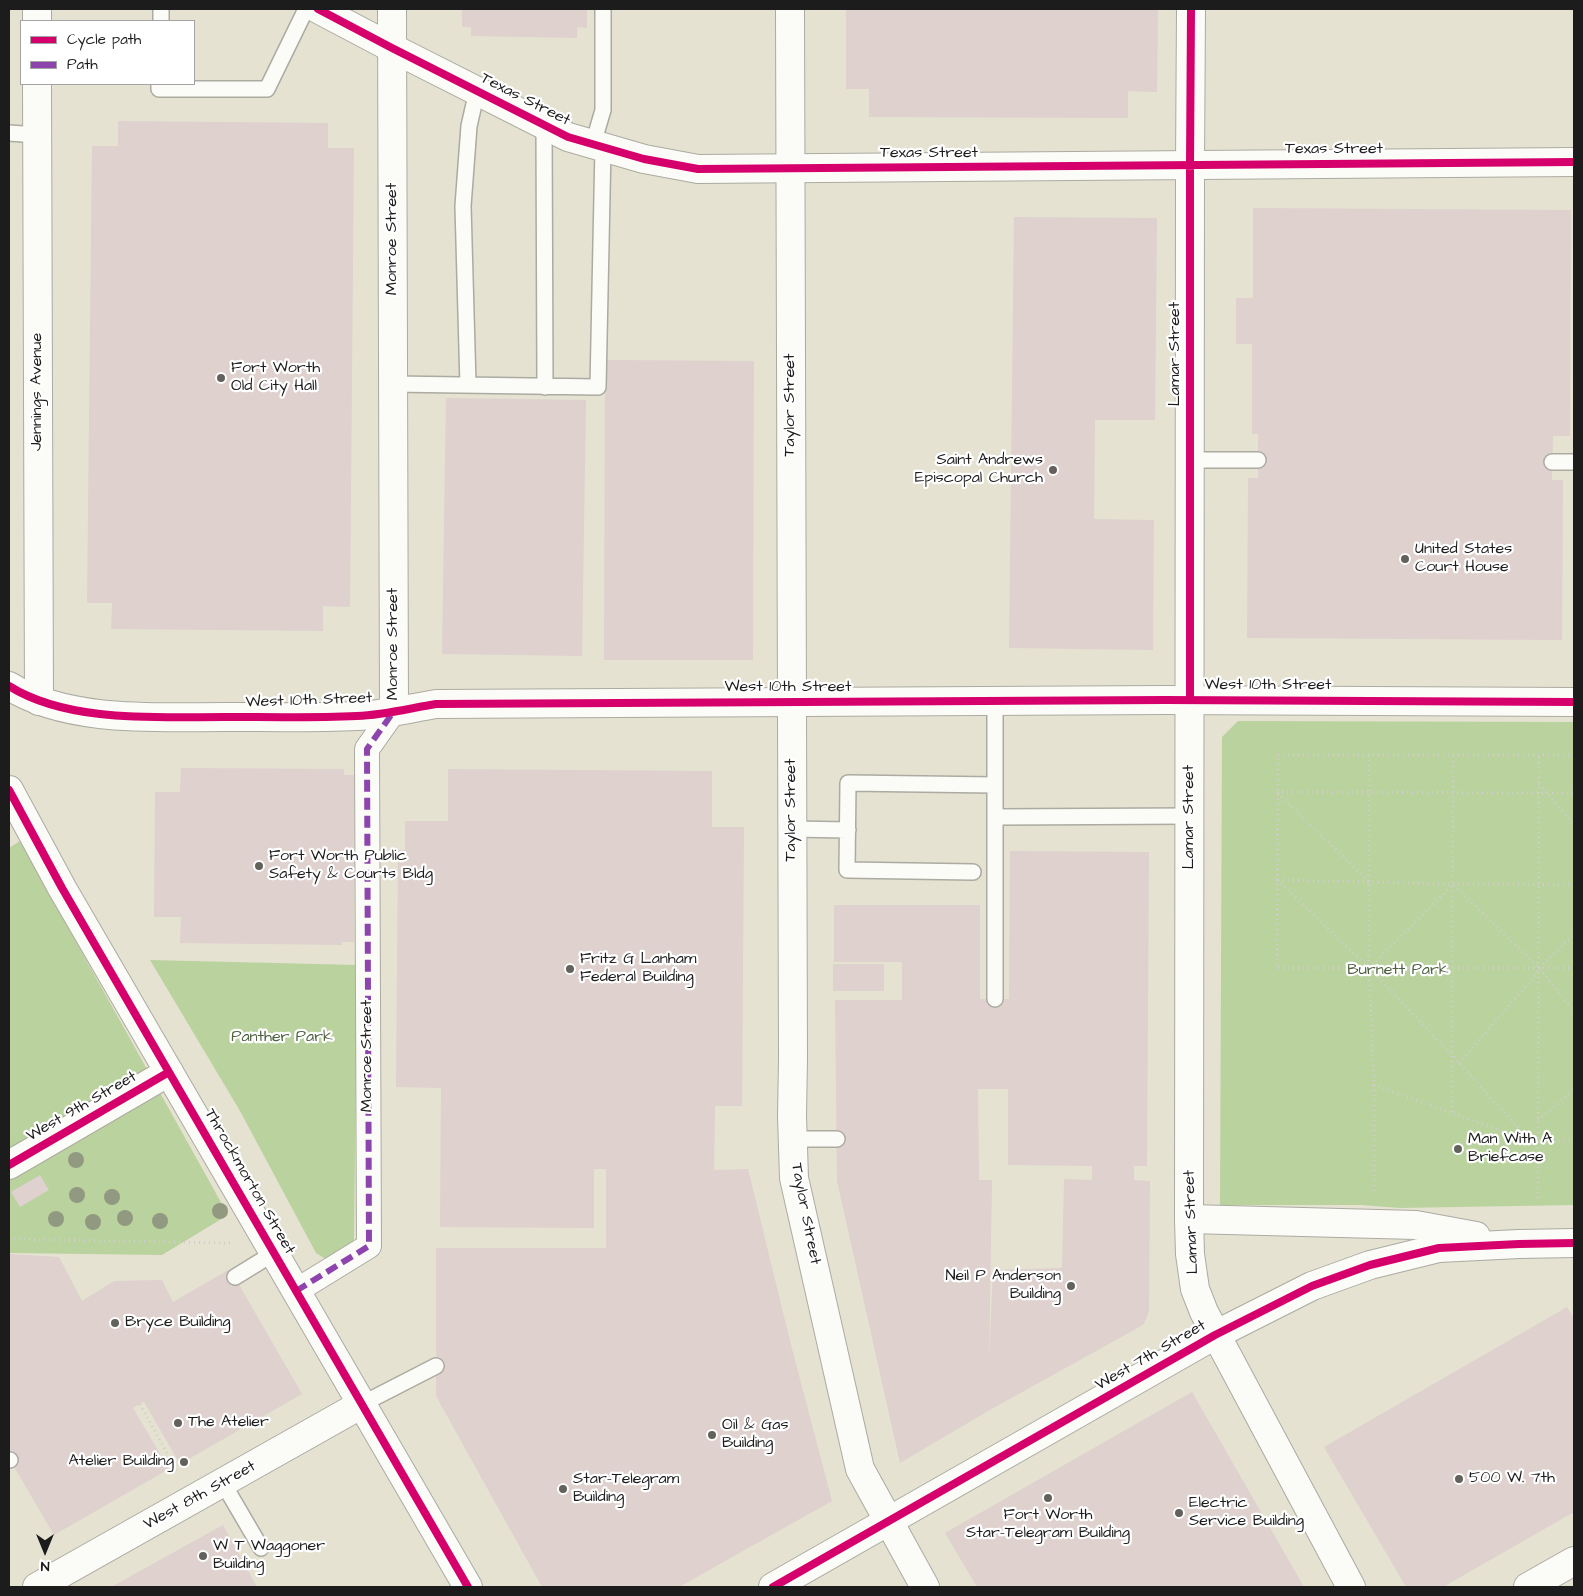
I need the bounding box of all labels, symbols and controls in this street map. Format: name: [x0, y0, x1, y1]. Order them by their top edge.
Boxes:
legend: [20, 20, 195, 85]
text: Cycle path: [67, 29, 141, 50]
text: Path: [67, 54, 98, 75]
street label: Texas Street: [477, 69, 573, 131]
street label: Texas Street: [1285, 140, 1383, 160]
street label: Texas Street: [880, 144, 978, 164]
street label: Monroe Street: [383, 183, 403, 295]
street label: Lamar Street: [1166, 302, 1186, 406]
street label: Jennings Avenue: [28, 333, 48, 451]
street label: Taylor Street: [781, 354, 801, 456]
place label: Fort Worth Old City Hall: [231, 359, 320, 397]
marker: Fort Worth Old City Hall: [215, 372, 227, 384]
place label: Saint Andrews Episcopal Church: [915, 451, 1043, 489]
marker: Saint Andrews Episcopal Church: [1047, 464, 1059, 476]
place label: United States Court House: [1415, 540, 1512, 578]
marker: United States Court House: [1399, 553, 1411, 565]
street label: Monroe Street: [384, 588, 404, 700]
street label: West 10th Street: [1205, 676, 1331, 696]
street label: West 10th Street: [725, 678, 851, 698]
street label: West 10th Street: [245, 689, 373, 713]
street label: Taylor Street: [782, 758, 802, 862]
street label: Lamar Street: [1180, 765, 1200, 869]
place label: Fort Worth Public Safety & Courts Bldg: [269, 847, 433, 885]
marker: Fort Worth Public Safety & Courts Bldg: [253, 860, 265, 872]
place label: Fritz G Lanham Federal Building: [580, 950, 696, 988]
park label: Burnett Park: [1347, 961, 1449, 981]
marker: Fritz G Lanham Federal Building: [564, 963, 576, 975]
street label: Monroe Street: [358, 1000, 378, 1112]
park label: Panther Park: [231, 1028, 333, 1048]
street label: West 9th Street: [24, 1068, 140, 1146]
street label: Throckmorton Street: [199, 1106, 299, 1258]
place label: Man With A Briefcase: [1468, 1130, 1552, 1168]
marker: Man With A Briefcase: [1452, 1143, 1464, 1155]
street label: Taylor Street: [786, 1162, 824, 1266]
street label: Lamar Street: [1181, 1169, 1203, 1275]
place label: Neil P Anderson Building: [945, 1267, 1061, 1305]
marker: Neil P Anderson Building: [1065, 1280, 1077, 1292]
place label: Bryce Building: [125, 1313, 230, 1333]
marker: Bryce Building: [109, 1317, 121, 1329]
street label: West 7th Street: [1092, 1317, 1210, 1395]
place label: The Atelier: [188, 1413, 269, 1433]
place label: Oil & Gas Building: [722, 1416, 788, 1454]
marker: The Atelier: [172, 1417, 184, 1429]
marker: Oil & Gas Building: [706, 1429, 718, 1441]
place label: Atelier Building: [68, 1452, 174, 1472]
marker: Atelier Building: [178, 1456, 190, 1468]
street label: West 8th Street: [141, 1457, 259, 1535]
place label: 500 W. 7th: [1469, 1469, 1555, 1489]
place label: Star-Telegram Building: [573, 1470, 679, 1508]
marker: 500 W. 7th: [1453, 1473, 1465, 1485]
marker: Star-Telegram Building: [557, 1483, 569, 1495]
marker: Fort Worth Star-Telegram Building: [1042, 1492, 1054, 1504]
place label: Electric Service Building: [1189, 1494, 1304, 1532]
place label: Fort Worth Star-Telegram Building: [966, 1506, 1130, 1544]
marker: Electric Service Building: [1173, 1507, 1185, 1519]
north arrow: [20, 1526, 70, 1576]
place label: W T Waggoner Building: [213, 1537, 325, 1575]
marker: W T Waggoner Building: [197, 1550, 209, 1562]
text: N: [41, 1556, 49, 1576]

